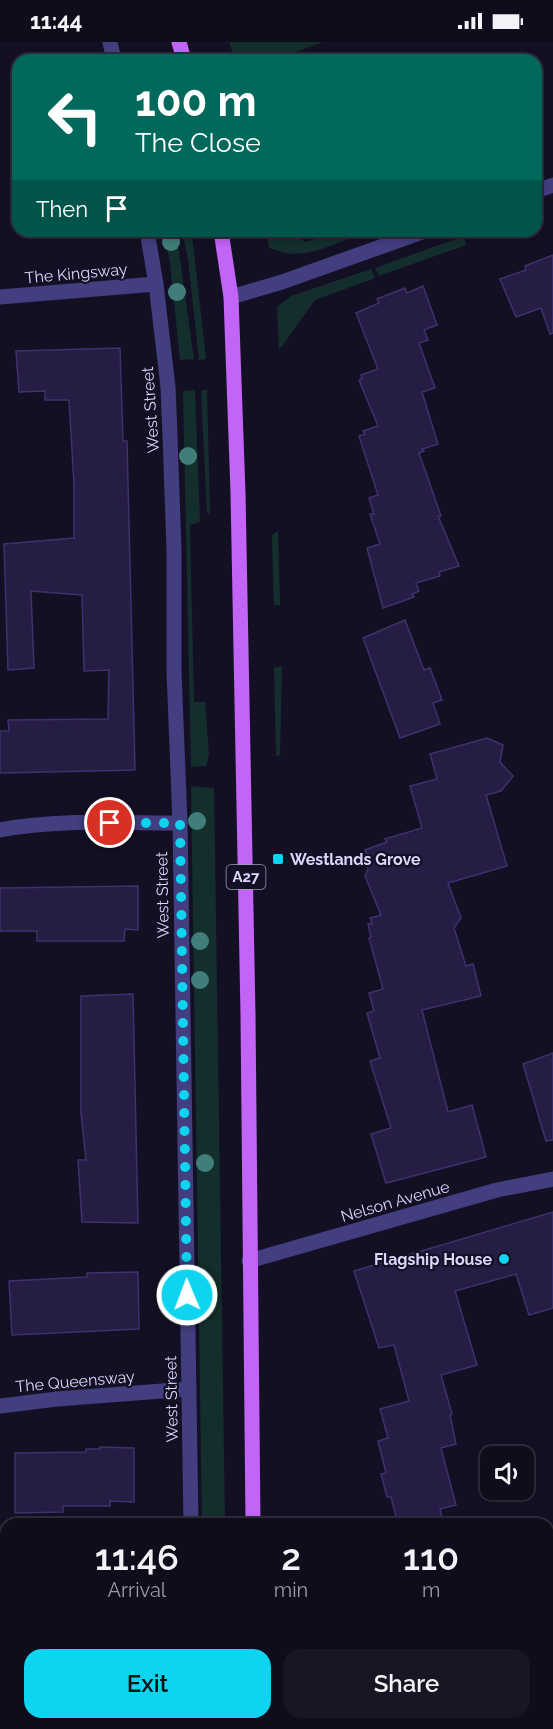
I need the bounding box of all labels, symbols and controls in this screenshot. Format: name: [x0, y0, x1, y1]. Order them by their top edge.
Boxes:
text: 11:44: [30, 8, 82, 34]
text: 100 m: [135, 77, 257, 126]
icon: left: [36, 78, 114, 156]
text: The Close: [135, 127, 261, 158]
icon: arrive: [100, 192, 133, 225]
text: Then: [36, 196, 88, 222]
street label: The Kingsway: [24, 260, 129, 287]
street label: West Street: [138, 365, 163, 454]
pin: [84, 797, 135, 848]
icon: arrive: [93, 806, 126, 839]
place label: Westlands Grove: [290, 850, 421, 869]
street label: West Street: [152, 851, 173, 938]
marker: Westlands Grove: [271, 852, 285, 866]
road number: A27: [226, 865, 266, 889]
street label: Nelson Avenue: [339, 1177, 452, 1226]
place label: Flagship House: [374, 1250, 492, 1269]
marker: Flagship House: [497, 1252, 511, 1266]
position arrow: [155, 1263, 219, 1327]
street label: West Street: [161, 1355, 182, 1442]
street label: The Queensway: [15, 1367, 136, 1396]
map controls: [480, 1446, 534, 1500]
button: sound: [480, 1446, 534, 1500]
text: 11:46: [95, 1536, 179, 1578]
text: 2: [281, 1536, 301, 1578]
text: 110: [403, 1536, 459, 1578]
text: Arrival: [108, 1578, 166, 1602]
text: min: [274, 1578, 308, 1602]
text: m: [422, 1578, 440, 1602]
button: Exit: [24, 1649, 271, 1718]
button: Share: [283, 1649, 530, 1718]

